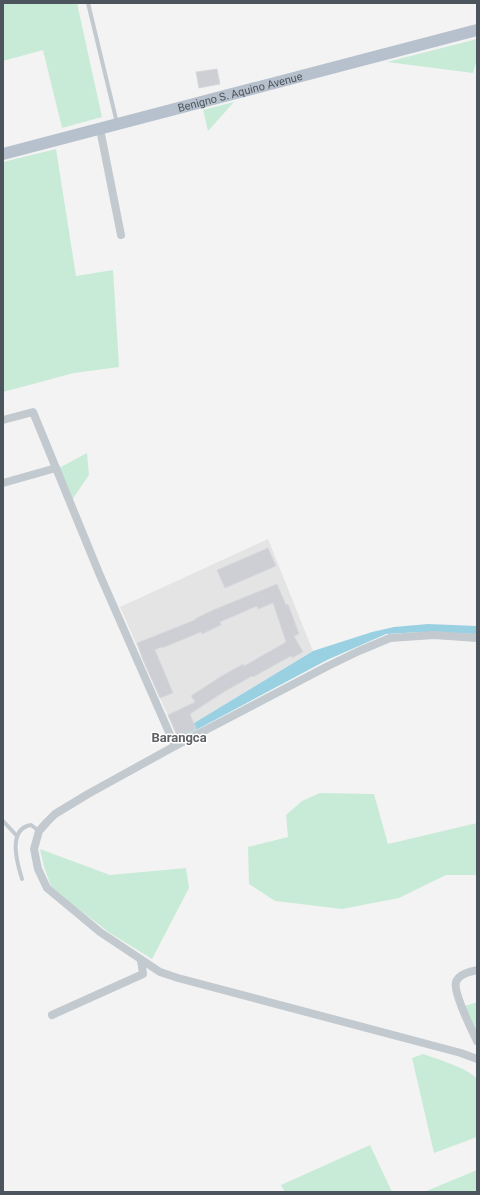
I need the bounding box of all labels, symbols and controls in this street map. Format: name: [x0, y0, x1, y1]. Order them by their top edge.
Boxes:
street label: Benigno S. Aquino Avenue: [176, 70, 304, 115]
district label: Barangca: [151, 730, 207, 745]

